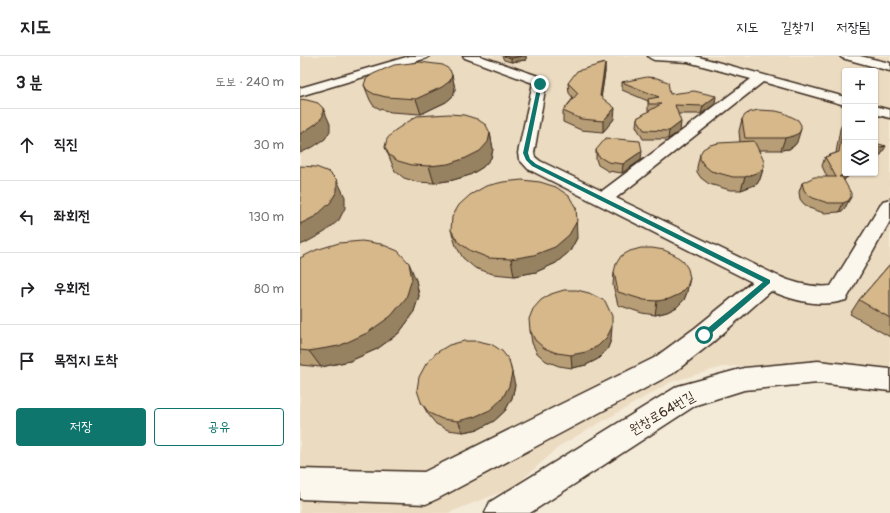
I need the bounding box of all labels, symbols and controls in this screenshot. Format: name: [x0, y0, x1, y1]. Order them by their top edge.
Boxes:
text: 지도: [20, 15, 51, 39]
text: 지도: [736, 19, 758, 36]
text: 길찾기: [780, 19, 814, 36]
text: 저장됨: [836, 19, 870, 36]
map controls: [842, 68, 878, 176]
button: +: [842, 68, 878, 104]
text: 3 분: [16, 72, 43, 93]
text: 도보 · 240 m: [215, 74, 284, 90]
route end: [531, 75, 549, 93]
button: −: [842, 104, 878, 140]
icon: ahead: [16, 134, 38, 156]
text: 직진: [54, 135, 78, 154]
text: 30 m: [254, 137, 284, 153]
button: layers: [842, 140, 878, 176]
icon: left: [16, 206, 38, 228]
text: 좌회전: [54, 207, 90, 226]
text: 130 m: [248, 209, 284, 225]
icon: right: [16, 278, 38, 300]
text: 우회전: [54, 279, 90, 298]
text: 80 m: [254, 281, 284, 297]
route start: [695, 326, 713, 344]
icon: arrive: [16, 350, 38, 372]
text: 목적지 도착: [54, 351, 118, 370]
street label: 원창로64번길: [626, 387, 698, 439]
button: 저장: [16, 408, 146, 446]
button: 공유: [154, 408, 284, 446]

